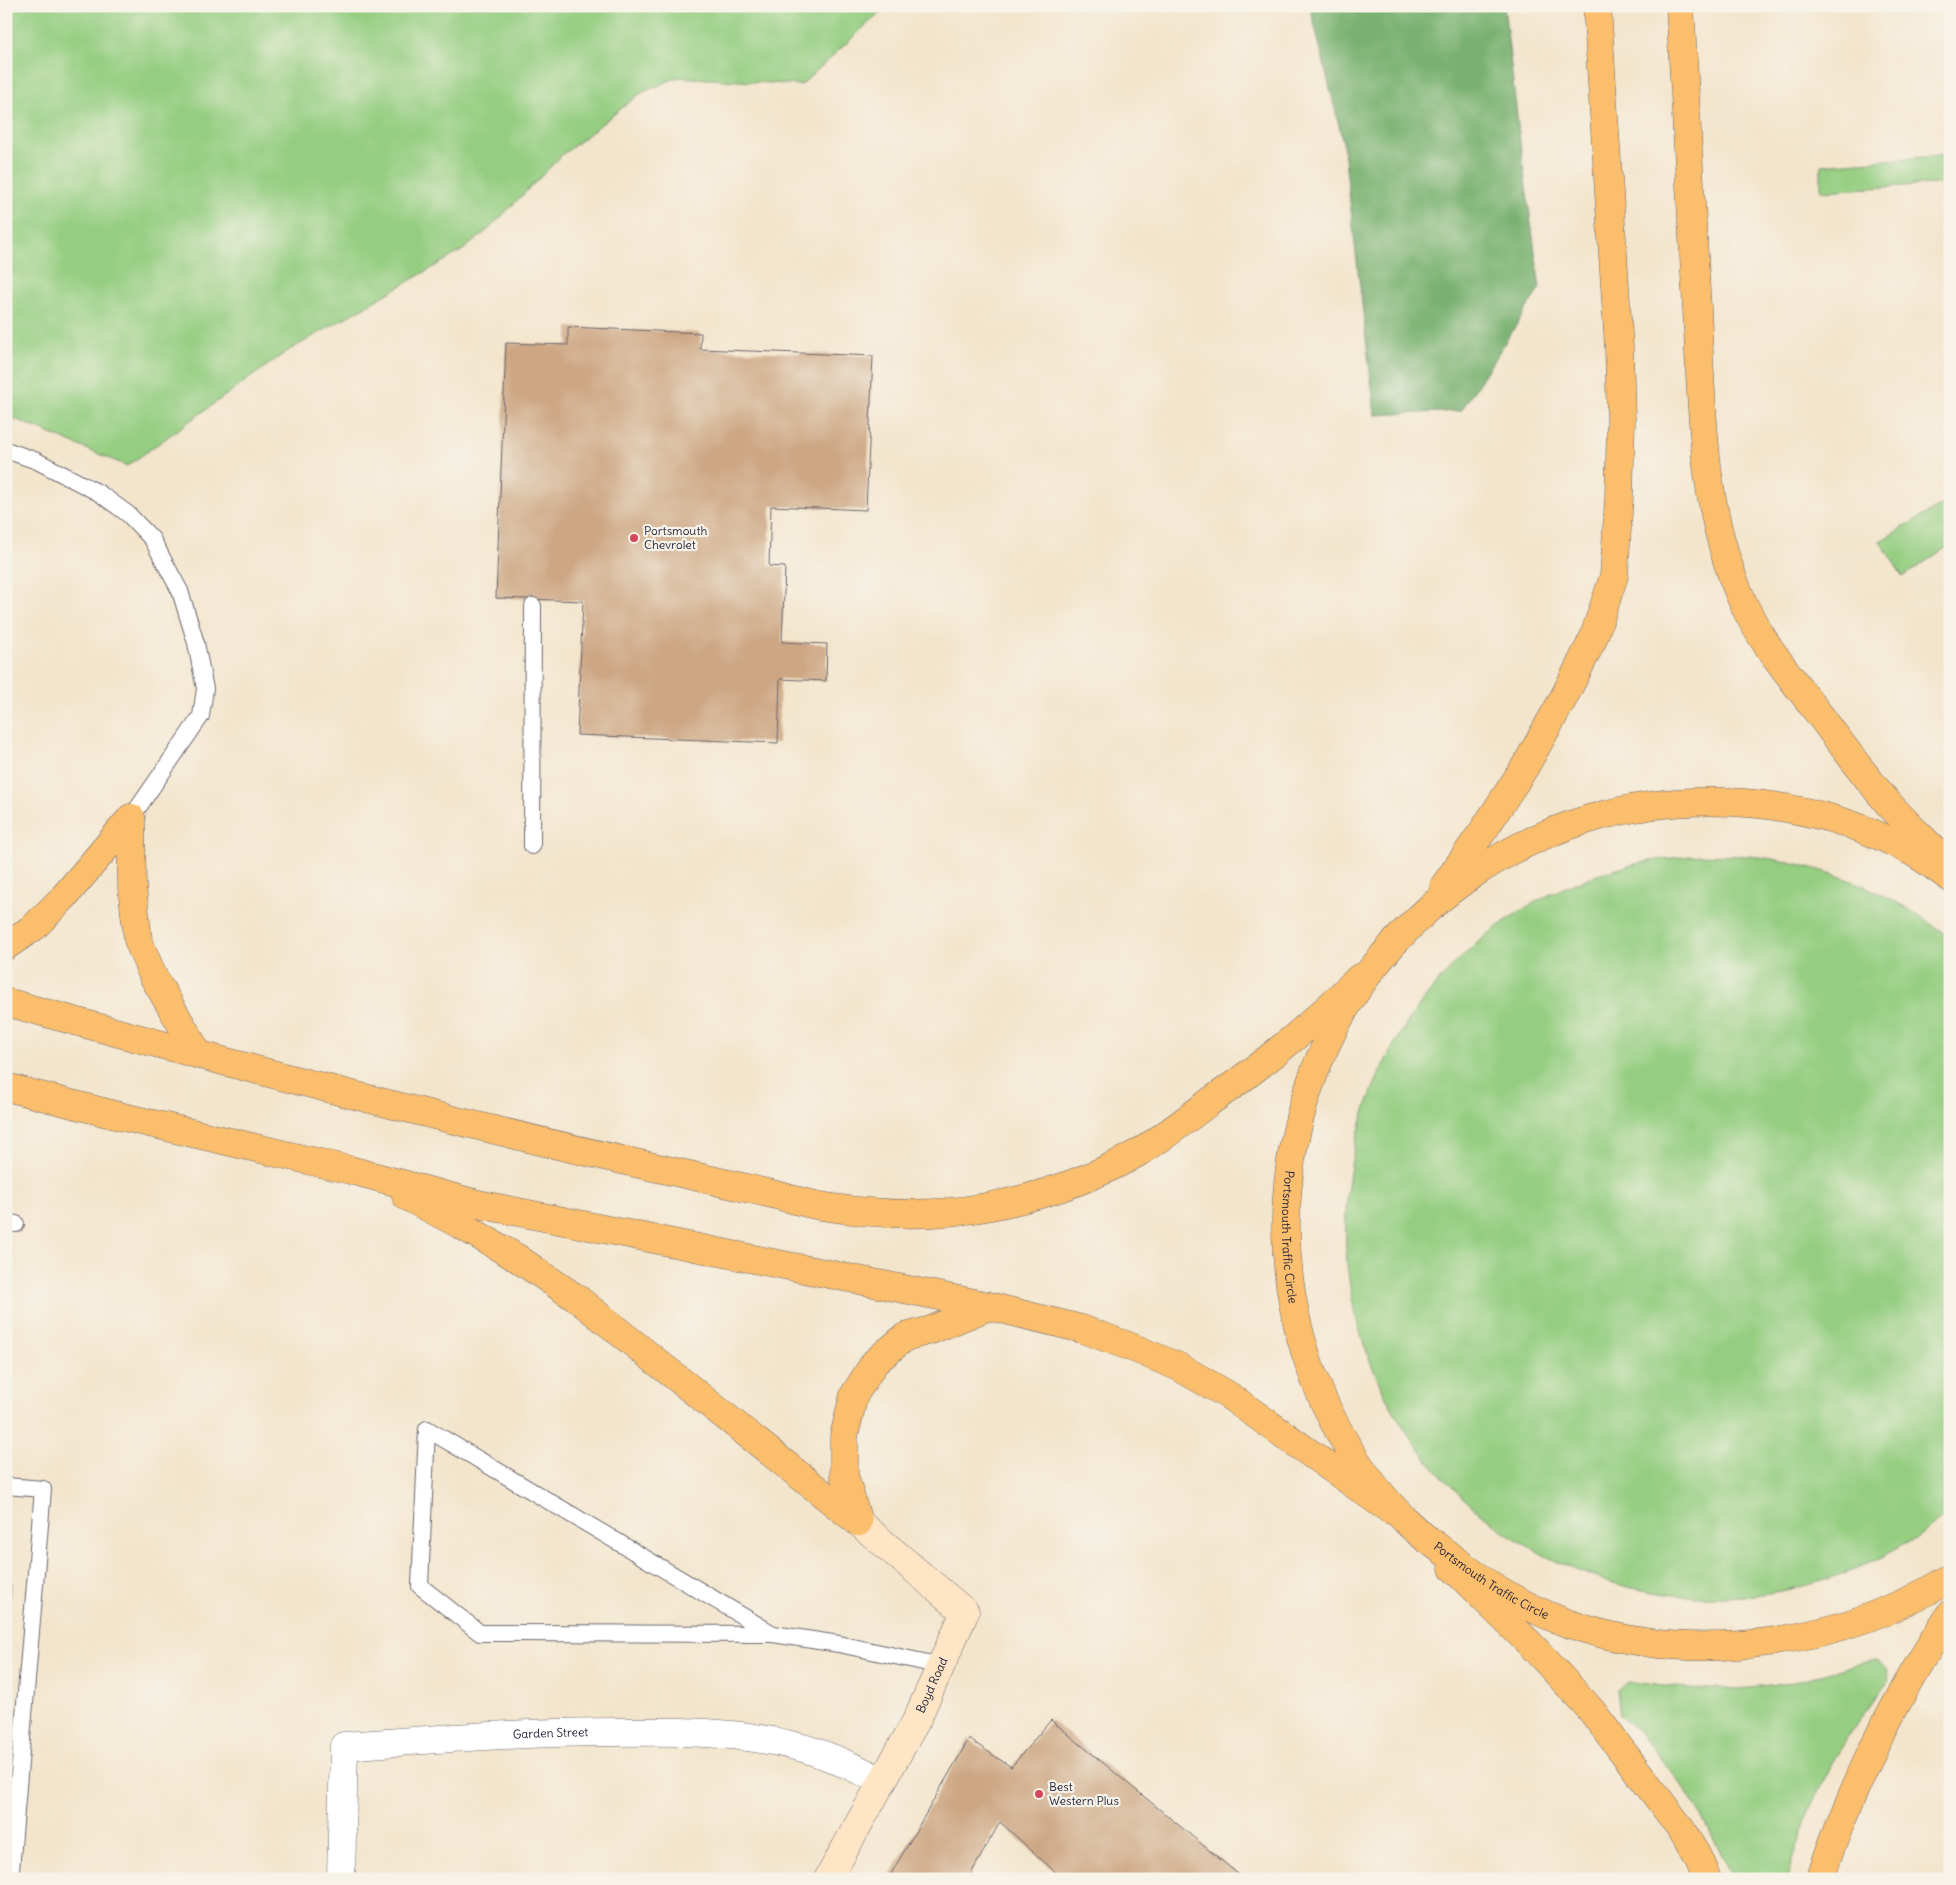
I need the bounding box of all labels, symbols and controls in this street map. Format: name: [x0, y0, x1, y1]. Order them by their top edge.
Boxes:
place label: Portsmouth Chevrolet: [644, 523, 707, 552]
marker: Portsmouth Chevrolet: [628, 532, 640, 544]
street label: Portsmouth Traffic Circle: [1279, 1170, 1301, 1305]
street label: Portsmouth Traffic Circle: [1431, 1538, 1551, 1622]
street label: Boyd Road: [913, 1655, 951, 1715]
street label: Garden Street: [512, 1724, 588, 1742]
place label: Best Western Plus: [1049, 1779, 1119, 1808]
marker: Best Western Plus: [1033, 1788, 1045, 1800]

